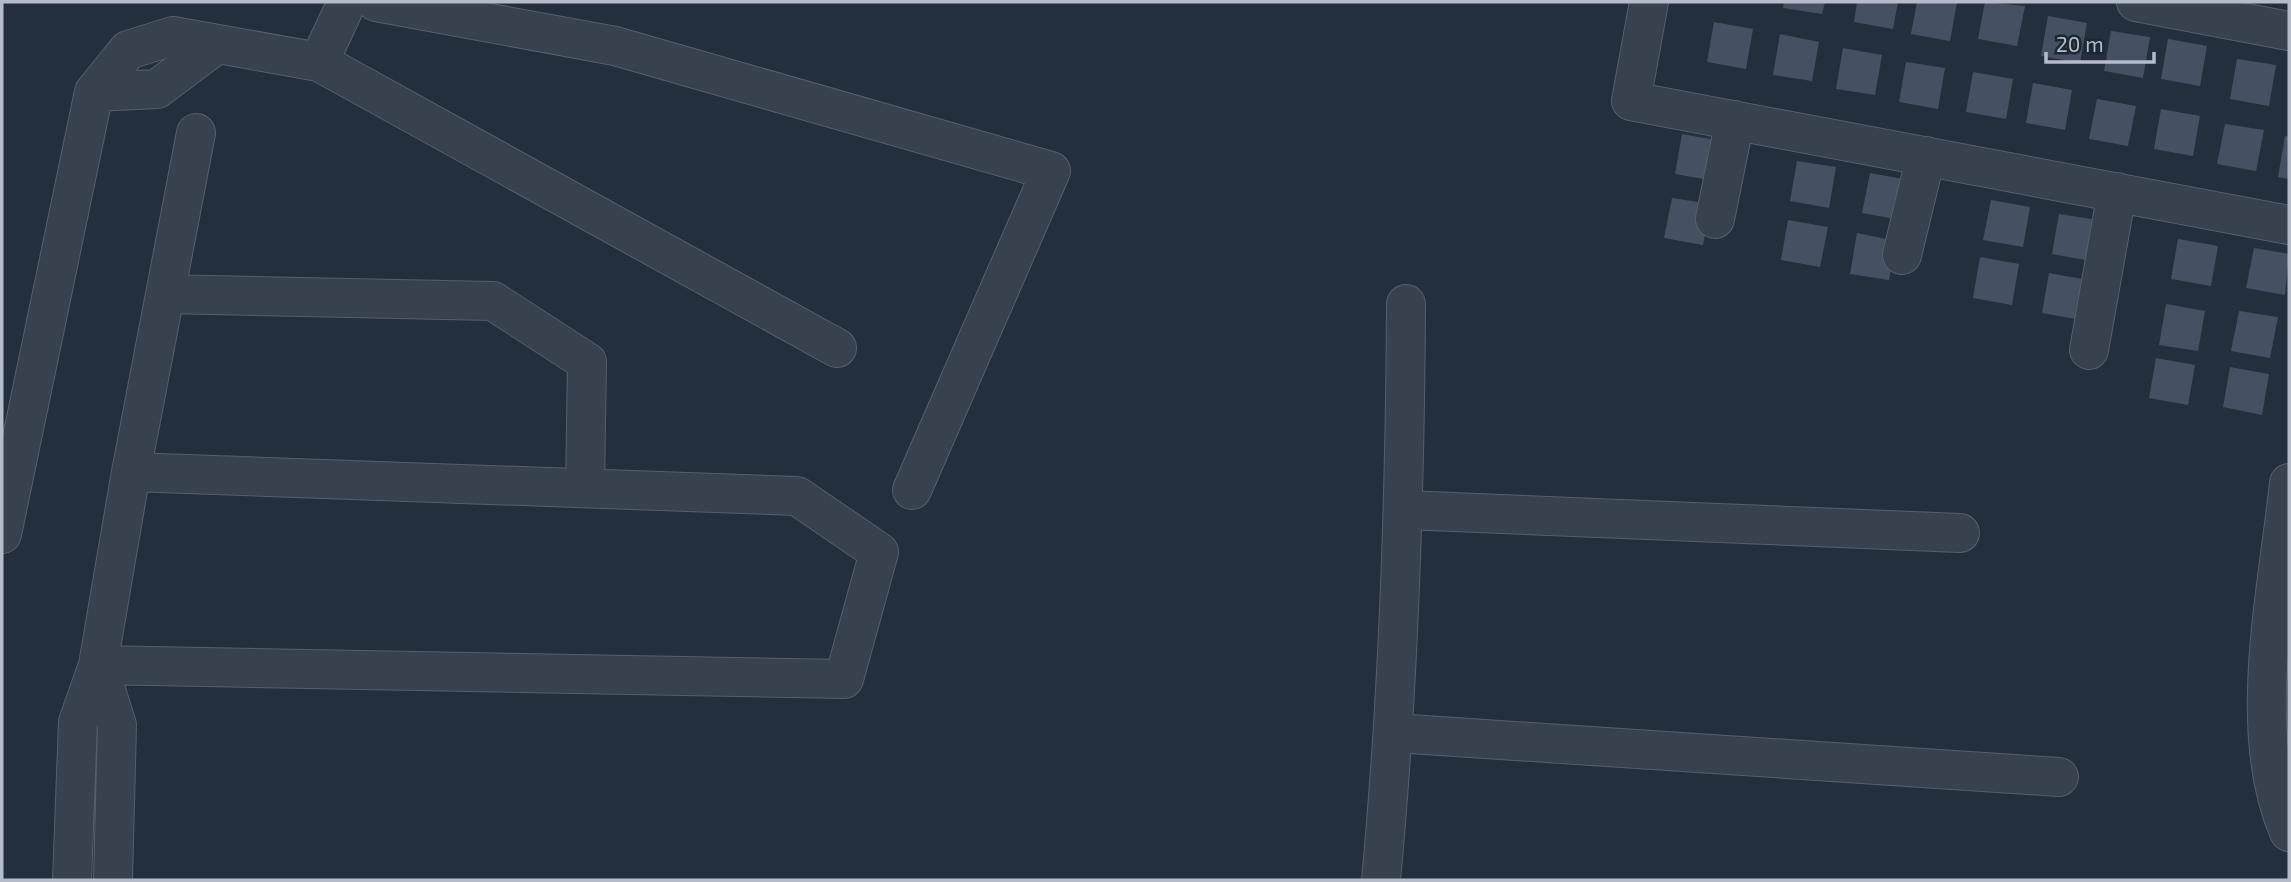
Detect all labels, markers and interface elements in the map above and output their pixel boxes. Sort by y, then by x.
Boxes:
scale bar [2046,21,2154,65]
text: 20 m [2056,31,2104,56]

